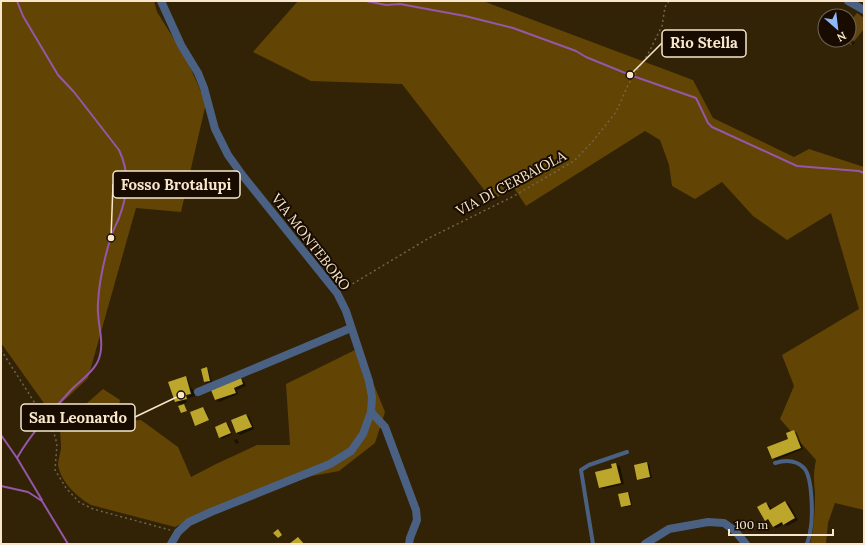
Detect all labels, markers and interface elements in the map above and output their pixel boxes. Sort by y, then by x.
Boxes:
north arrow [817,8,857,48]
text: N [834,29,849,45]
callout: Rio Stella [662,30,746,57]
text: Rio Stella [670,33,738,52]
street label: VIA DI CERBAIOLA [452,146,569,220]
callout: Fosso Brotalupi [113,171,240,198]
text: Fosso Brotalupi [121,175,231,194]
street label: VIA MONTEBORO [267,189,354,294]
callout: San Leonardo [21,404,135,431]
text: San Leonardo [29,408,127,427]
scale bar [729,511,833,537]
text: 100 m [735,517,768,532]

